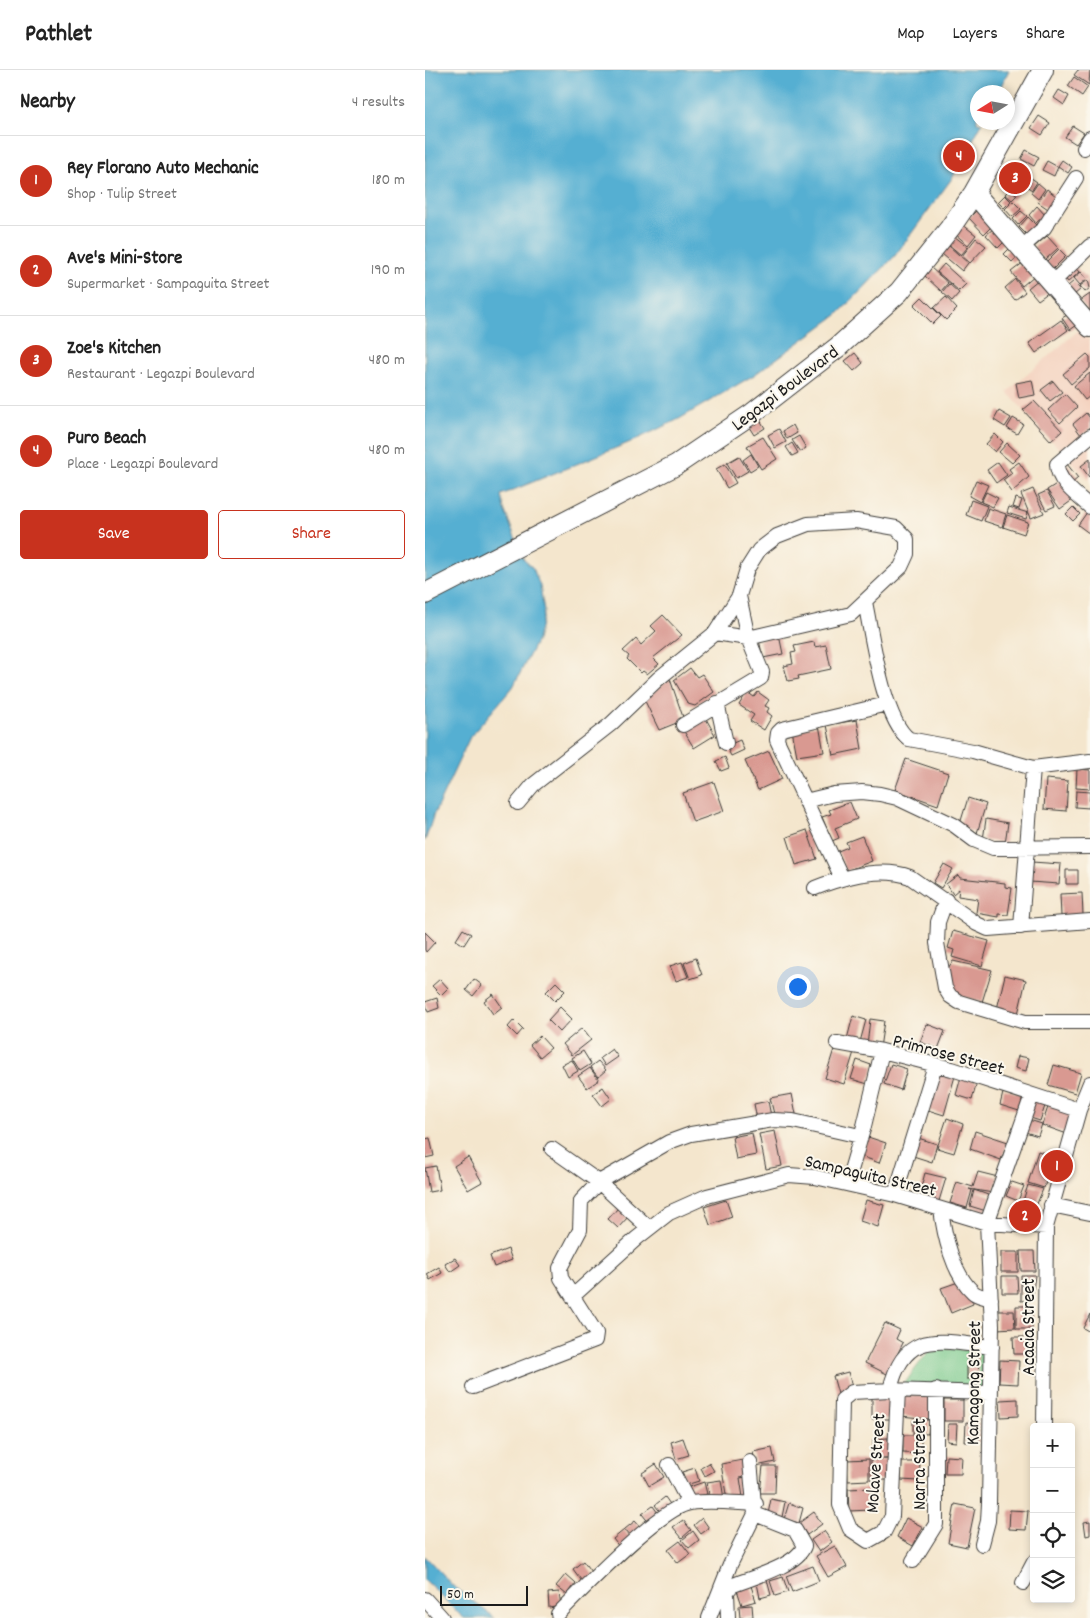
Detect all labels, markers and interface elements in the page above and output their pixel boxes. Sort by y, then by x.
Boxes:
text: Pathlet [25,18,92,52]
text: Map [897,22,924,47]
text: Layers [952,22,998,47]
text: Share [1026,22,1065,47]
north arrow [970,85,1015,130]
text: Nearby [20,88,75,118]
text: 4 results [352,91,405,114]
pin: 4 [943,137,975,175]
text: Rey Florano Auto Mechanic [67,156,259,183]
pin: 3 [999,159,1031,197]
text: 1 [34,169,38,192]
text: 180 m [372,169,405,192]
text: Shop · Tulip Street [67,183,177,206]
text: Ave's Mini-Store [67,246,182,273]
text: 2 [33,259,40,282]
text: 190 m [371,259,405,282]
text: Supermarket · Sampaguita Street [67,273,269,296]
text: Zoe's Kitchen [67,336,161,363]
street label: Legazpi Boulevard [727,340,846,439]
text: 3 [32,349,40,372]
text: 480 m [369,349,405,372]
text: Restaurant · Legazpi Boulevard [67,363,255,386]
text: Puro Beach [67,426,146,453]
text: 4 [33,439,39,462]
text: 480 m [369,439,405,462]
text: Place · Legazpi Boulevard [67,453,218,476]
button: Save [20,510,208,559]
button: Share [218,510,405,559]
your location [785,974,811,1000]
street label: Primrose Street [889,1029,1007,1084]
pin: 1 [1041,1147,1073,1185]
street label: Sampaguita Street [802,1149,939,1206]
pin: 2 [1009,1197,1041,1235]
street label: Acacia Street [1017,1278,1044,1376]
street label: Kamagong Street [961,1321,990,1445]
street label: Molave Street [861,1413,894,1514]
street label: Narra Street [908,1418,935,1510]
map controls [1030,1423,1075,1603]
button: + [1030,1423,1075,1468]
button: − [1030,1468,1075,1513]
button: locate [1030,1513,1075,1558]
button: layers [1030,1558,1075,1603]
scale bar [440,1583,527,1606]
text: 50 m [447,1585,474,1605]

